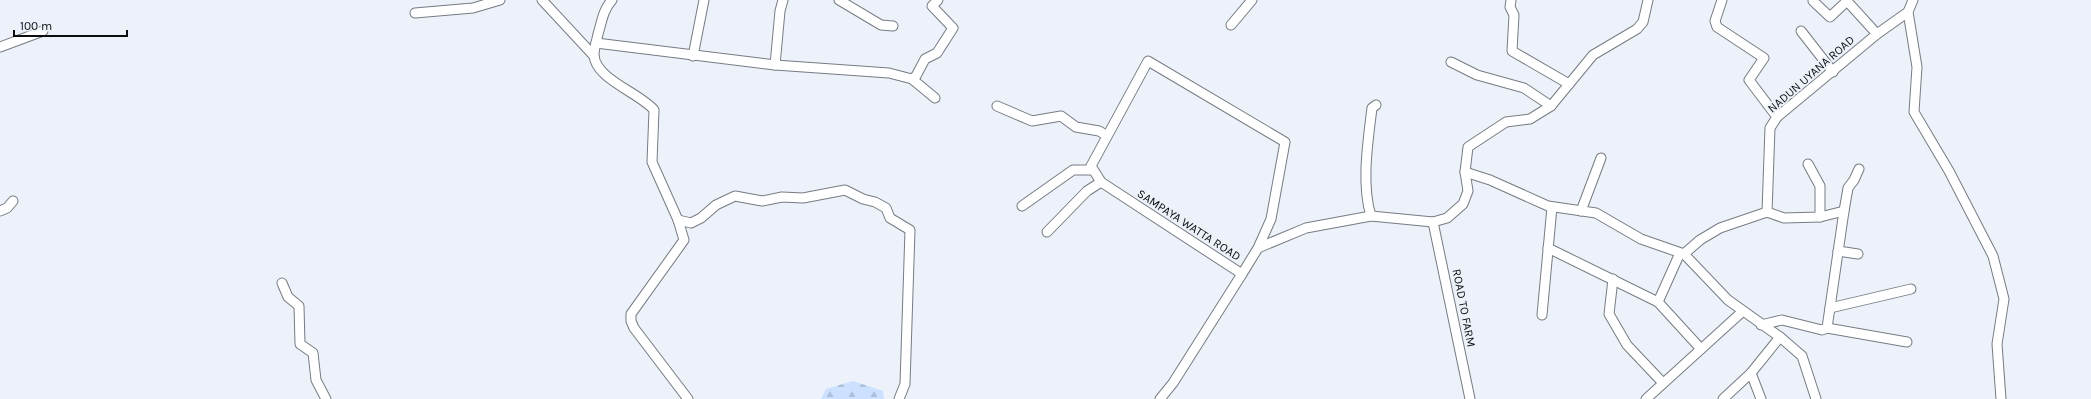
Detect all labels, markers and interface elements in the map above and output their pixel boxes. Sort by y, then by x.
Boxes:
scale bar [14,12,127,38]
text: 100 m [20,19,52,33]
street label: NADUN UYANA ROAD [1765,32,1857,115]
street label: SAMPAYA WATTA ROAD [1135,186,1243,264]
street label: ROAD TO FARM [1450,268,1478,348]

